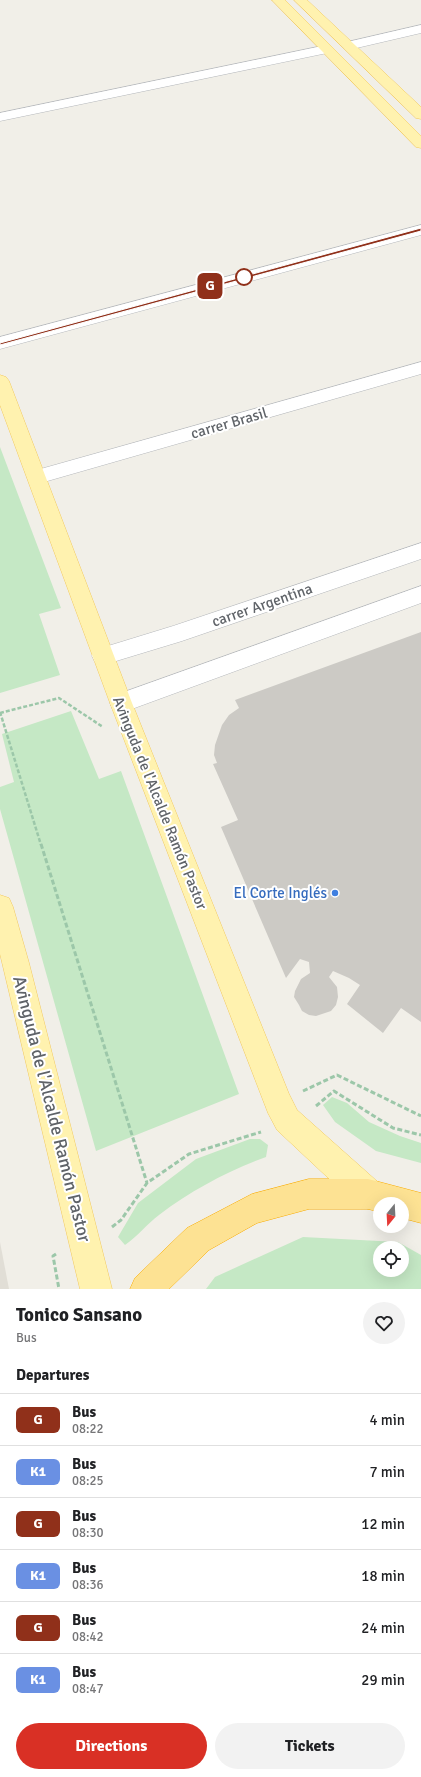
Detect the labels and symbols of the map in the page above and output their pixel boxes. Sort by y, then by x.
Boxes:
unlabelled marker [235,268,253,286]
line badge: G [197,273,223,299]
street label: carrer Brasil [189,404,269,442]
street label: carrer Argentina [209,579,315,631]
street label: Avinguda de l'Alcalde Ramón Pastor [109,694,211,913]
place label: El Corte Inglés [233,884,327,902]
marker: El Corte Inglés [330,888,340,898]
street label: Avinguda de l'Alcalde Ramón Pastor [8,974,96,1245]
north arrow [373,1197,409,1233]

